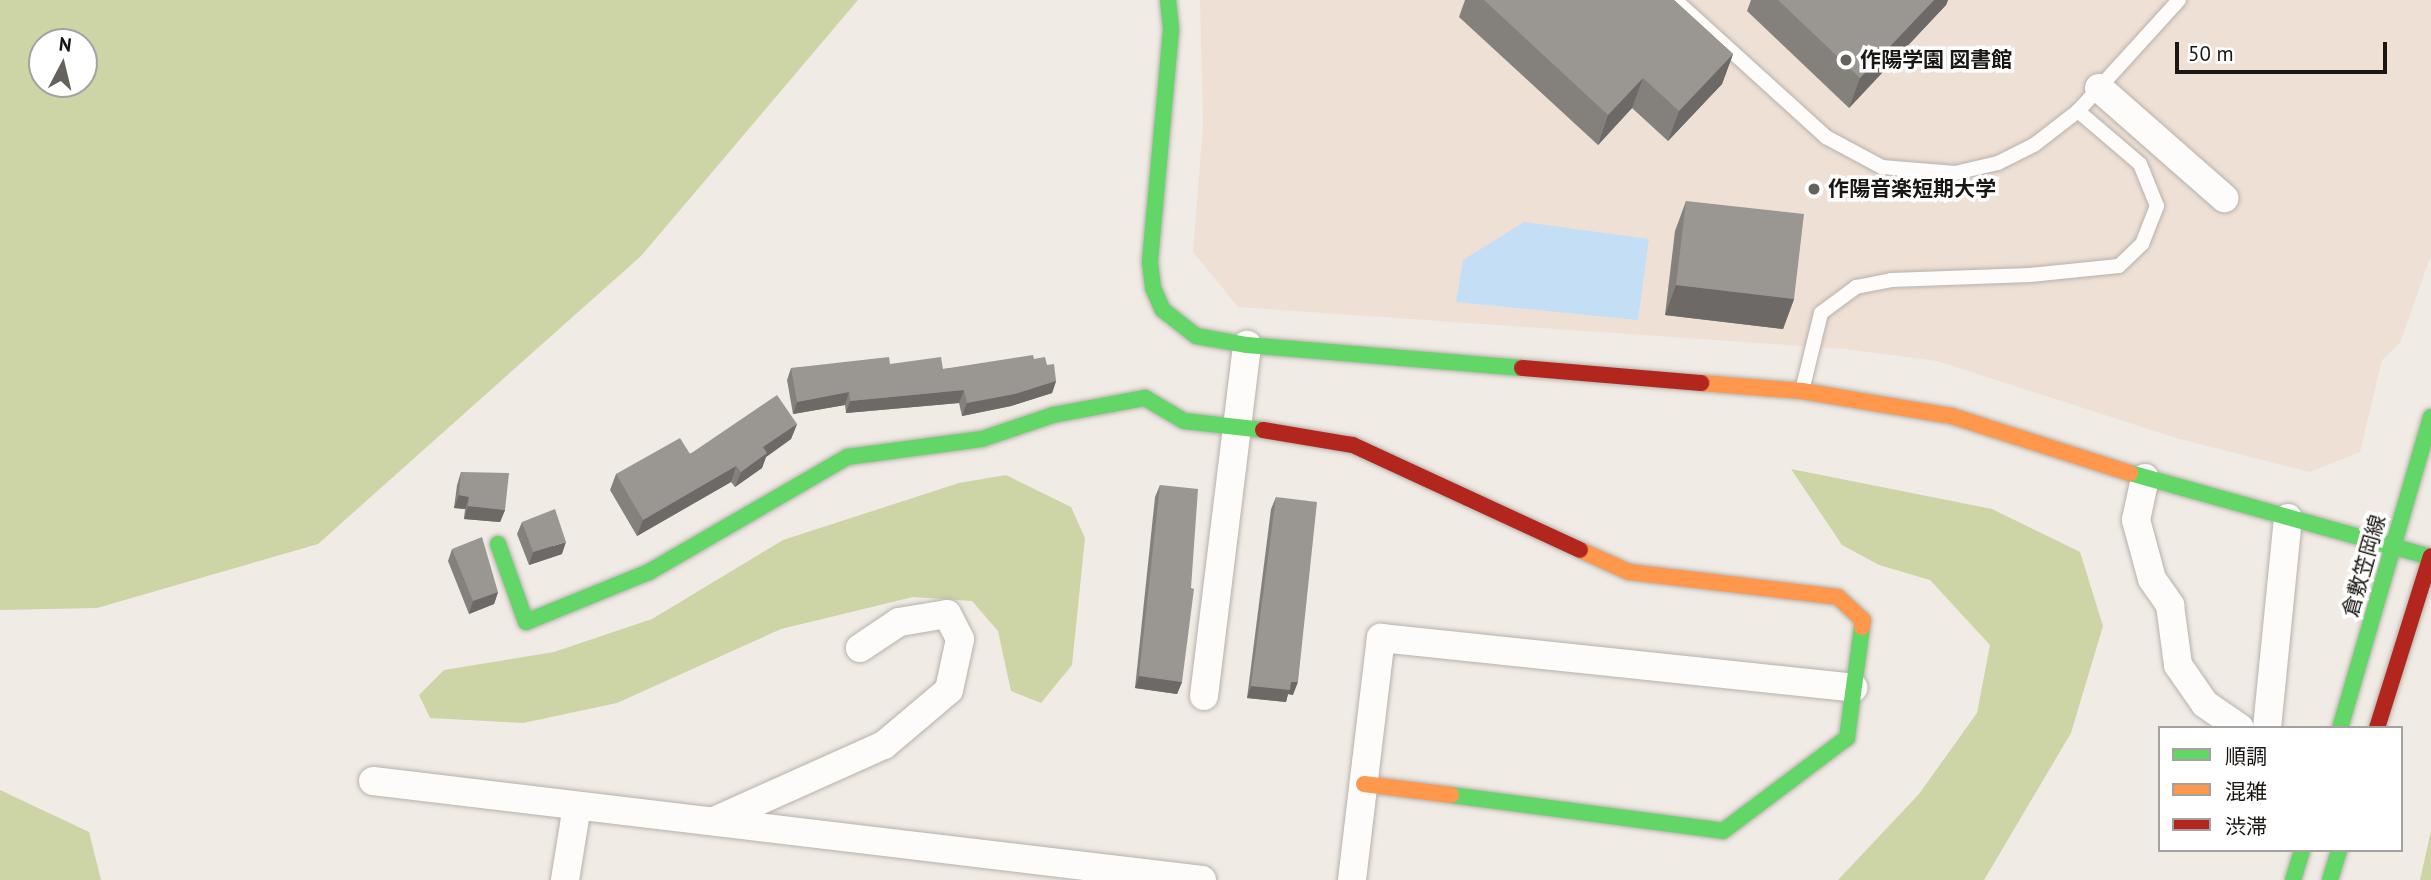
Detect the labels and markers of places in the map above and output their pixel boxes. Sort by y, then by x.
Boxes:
place label: 作陽学園 図書館 [1860,47,2012,73]
marker: 作陽学園 図書館 [1838,52,1854,68]
place label: 作陽音楽短期大学 [1828,176,1996,202]
marker: 作陽音楽短期大学 [1806,181,1822,197]

